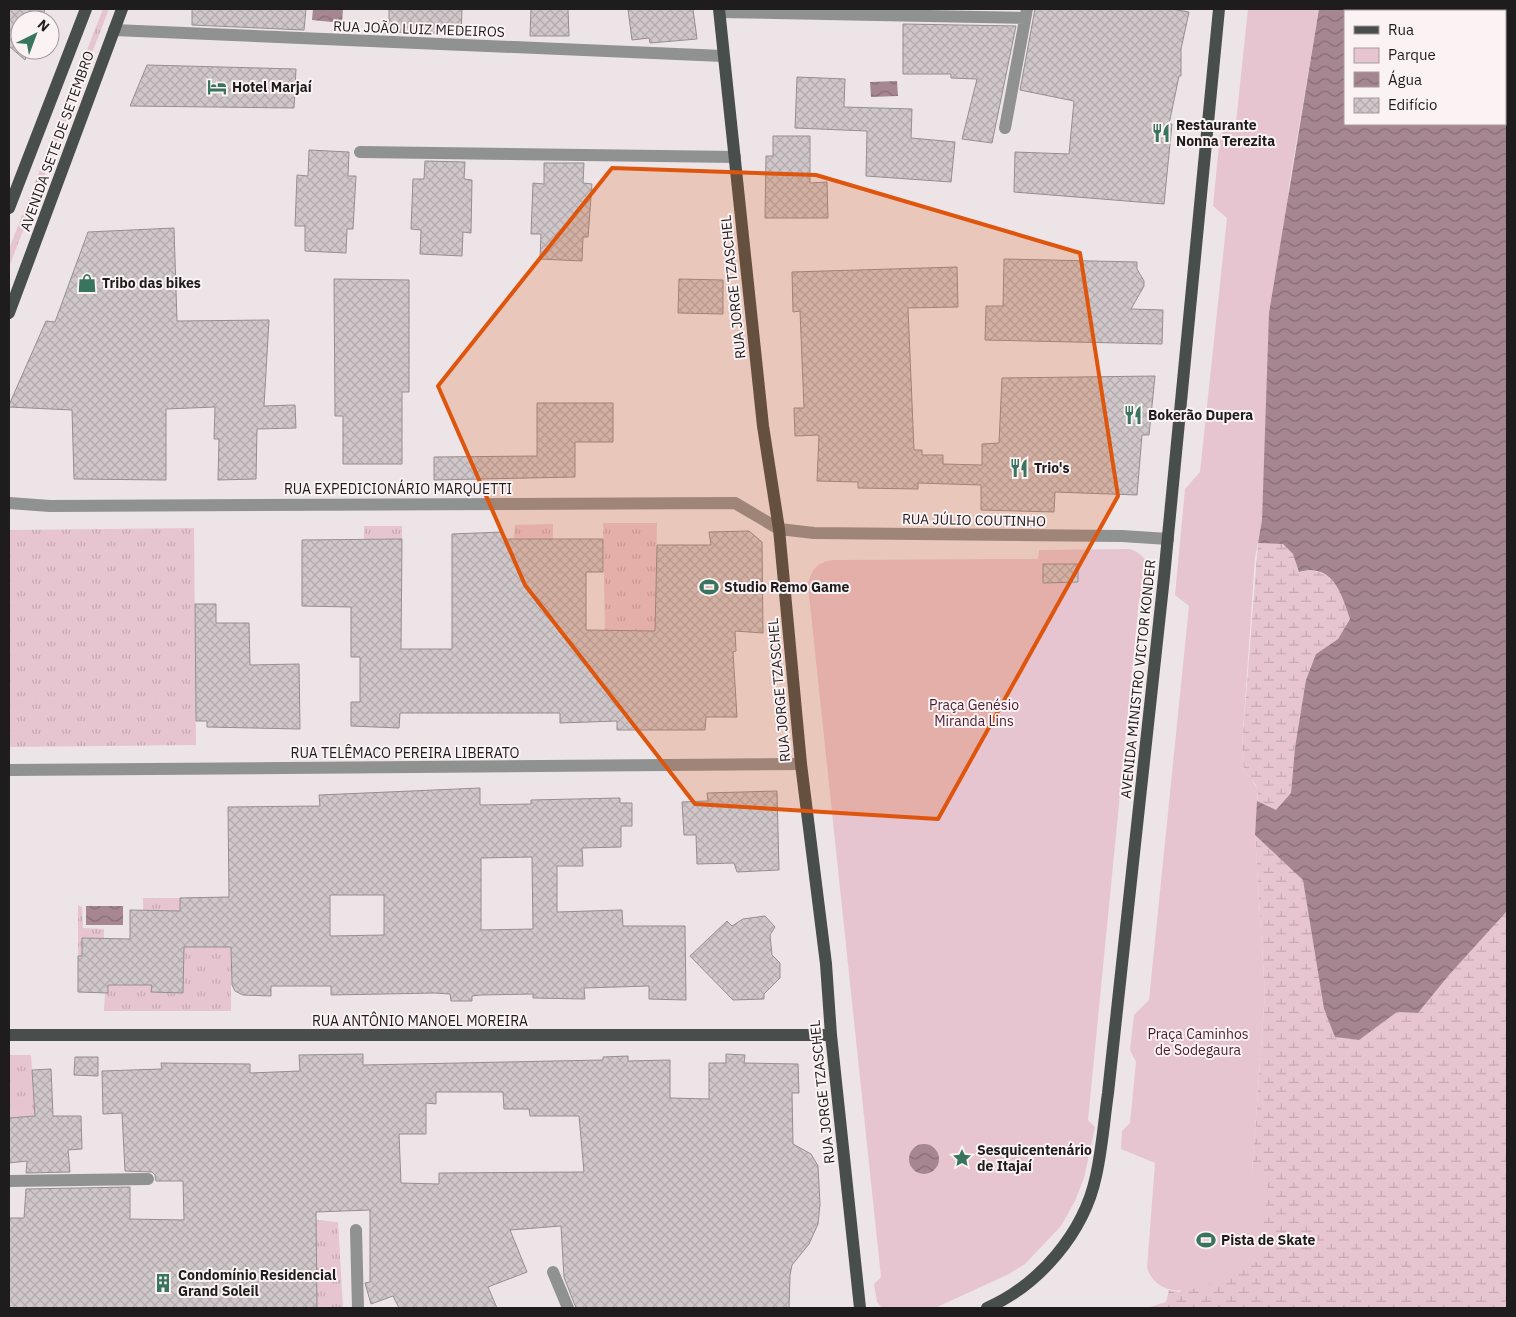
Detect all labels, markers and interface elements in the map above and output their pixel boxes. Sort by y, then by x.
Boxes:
north arrow [10,10,60,60]
legend [1344,10,1506,125]
text: N [34,15,53,35]
street label: RUA JOÃO LUIZ MEDEIROS [333,17,505,41]
text: Rua [1388,20,1414,39]
text: Parque [1388,45,1436,64]
street label: AVENIDA SETE DE SETEMBRO [16,48,98,234]
text: Água [1388,70,1422,89]
hotel icon: Hotel Marjaí [206,76,228,98]
place label: Hotel Marjaí [232,78,313,96]
text: Edifício [1388,95,1437,114]
place label: Restaurante Nonna Terezita [1176,116,1275,150]
restaurant icon: Restaurante Nonna Terezita [1150,122,1172,144]
street label: RUA JORGE TZASCHEL [716,214,750,360]
shop icon: Tribo das bikes [76,272,98,294]
place label: Tribo das bikes [102,274,201,292]
restaurant icon: Bokerão Dupera [1122,404,1144,426]
place label: Bokerão Dupera [1148,406,1253,424]
restaurant icon: Trio's [1008,457,1030,479]
place label: Trio's [1034,459,1070,477]
street label: RUA EXPEDICIONÁRIO MARQUETTI [284,479,512,498]
street label: RUA JÚLIO COUTINHO [902,509,1046,530]
street label: AVENIDA MINISTRO VICTOR KONDER [1116,559,1160,799]
sports icon: Studio Remo Game [698,576,720,598]
place label: Studio Remo Game [724,578,849,596]
street label: RUA JORGE TZASCHEL [764,617,794,763]
park label: Praça Genésio Miranda Lins [929,696,1019,730]
street label: RUA TELÊMACO PEREIRA LIBERATO [291,744,519,762]
street label: RUA ANTÔNIO MANOEL MOREIRA [312,1011,528,1030]
street label: RUA JORGE TZASCHEL [805,1019,839,1165]
park label: Praça Caminhos de Sodegaura [1147,1025,1249,1059]
place label: Sesquicentenário de Itajaí [977,1141,1092,1175]
place icon: Sesquicentenário de Itajaí [951,1147,973,1169]
sports icon: Pista de Skate [1195,1229,1217,1251]
place label: Pista de Skate [1221,1231,1315,1249]
place label: Condomínio Residencial Grand Soleil [178,1266,336,1300]
building icon: Condomínio Residencial Grand Soleil [152,1272,174,1294]

